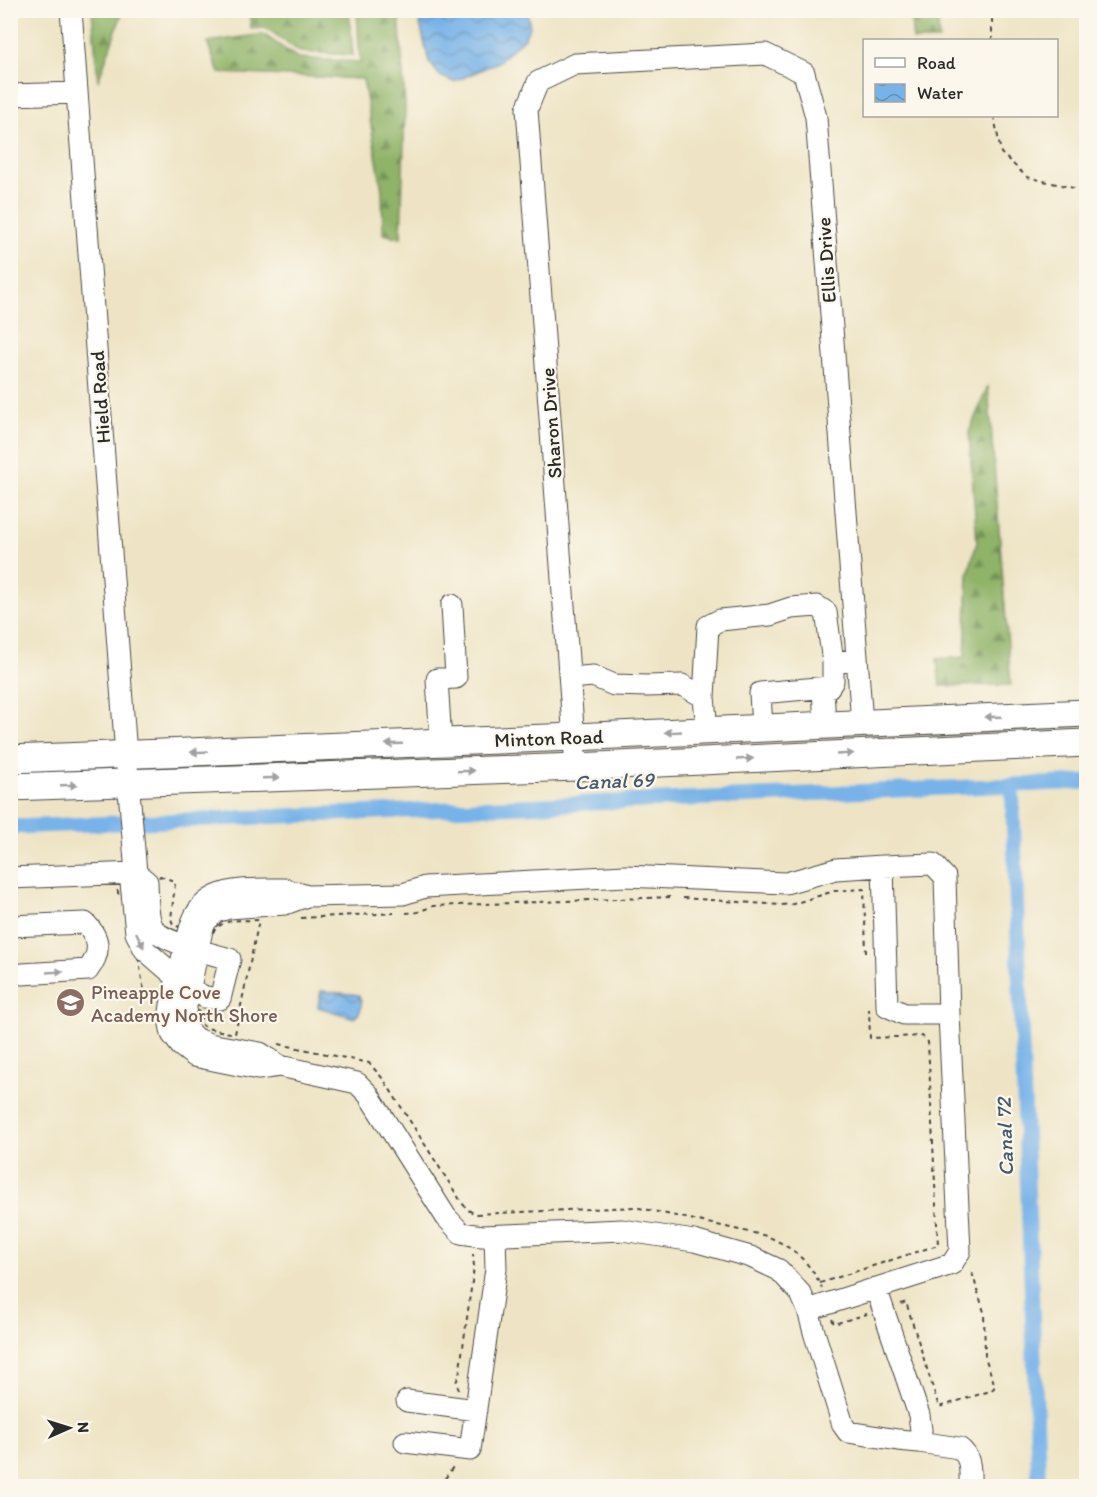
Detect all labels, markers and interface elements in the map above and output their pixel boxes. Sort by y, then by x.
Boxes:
legend [863,39,1058,117]
text: Road [917,52,956,74]
text: Water [917,82,963,104]
street label: Ellis Drive [811,216,841,304]
street label: Hield Road [85,350,115,444]
street label: Sharon Drive [535,367,567,479]
one-way arrow [984,713,1003,722]
street label: Minton Road [494,724,604,752]
one-way arrow [663,728,682,737]
one-way arrow [384,739,403,748]
one-way arrow [189,747,208,756]
one-way arrow [836,750,855,759]
one-way arrow [735,754,754,763]
one-way arrow [456,766,475,775]
water label: Canal 69 [574,767,656,794]
one-way arrow [261,774,280,783]
one-way arrow [59,781,78,790]
one-way arrow [135,932,145,949]
one-way arrow [45,967,64,977]
place label: Pineapple Cove Academy North Shore [91,980,278,1027]
school or university icon: Pineapple Cove Academy North Shore [54,987,86,1019]
water label: Canal 72 [991,1095,1018,1177]
north arrow [39,1398,99,1458]
text: N [74,1421,93,1433]

